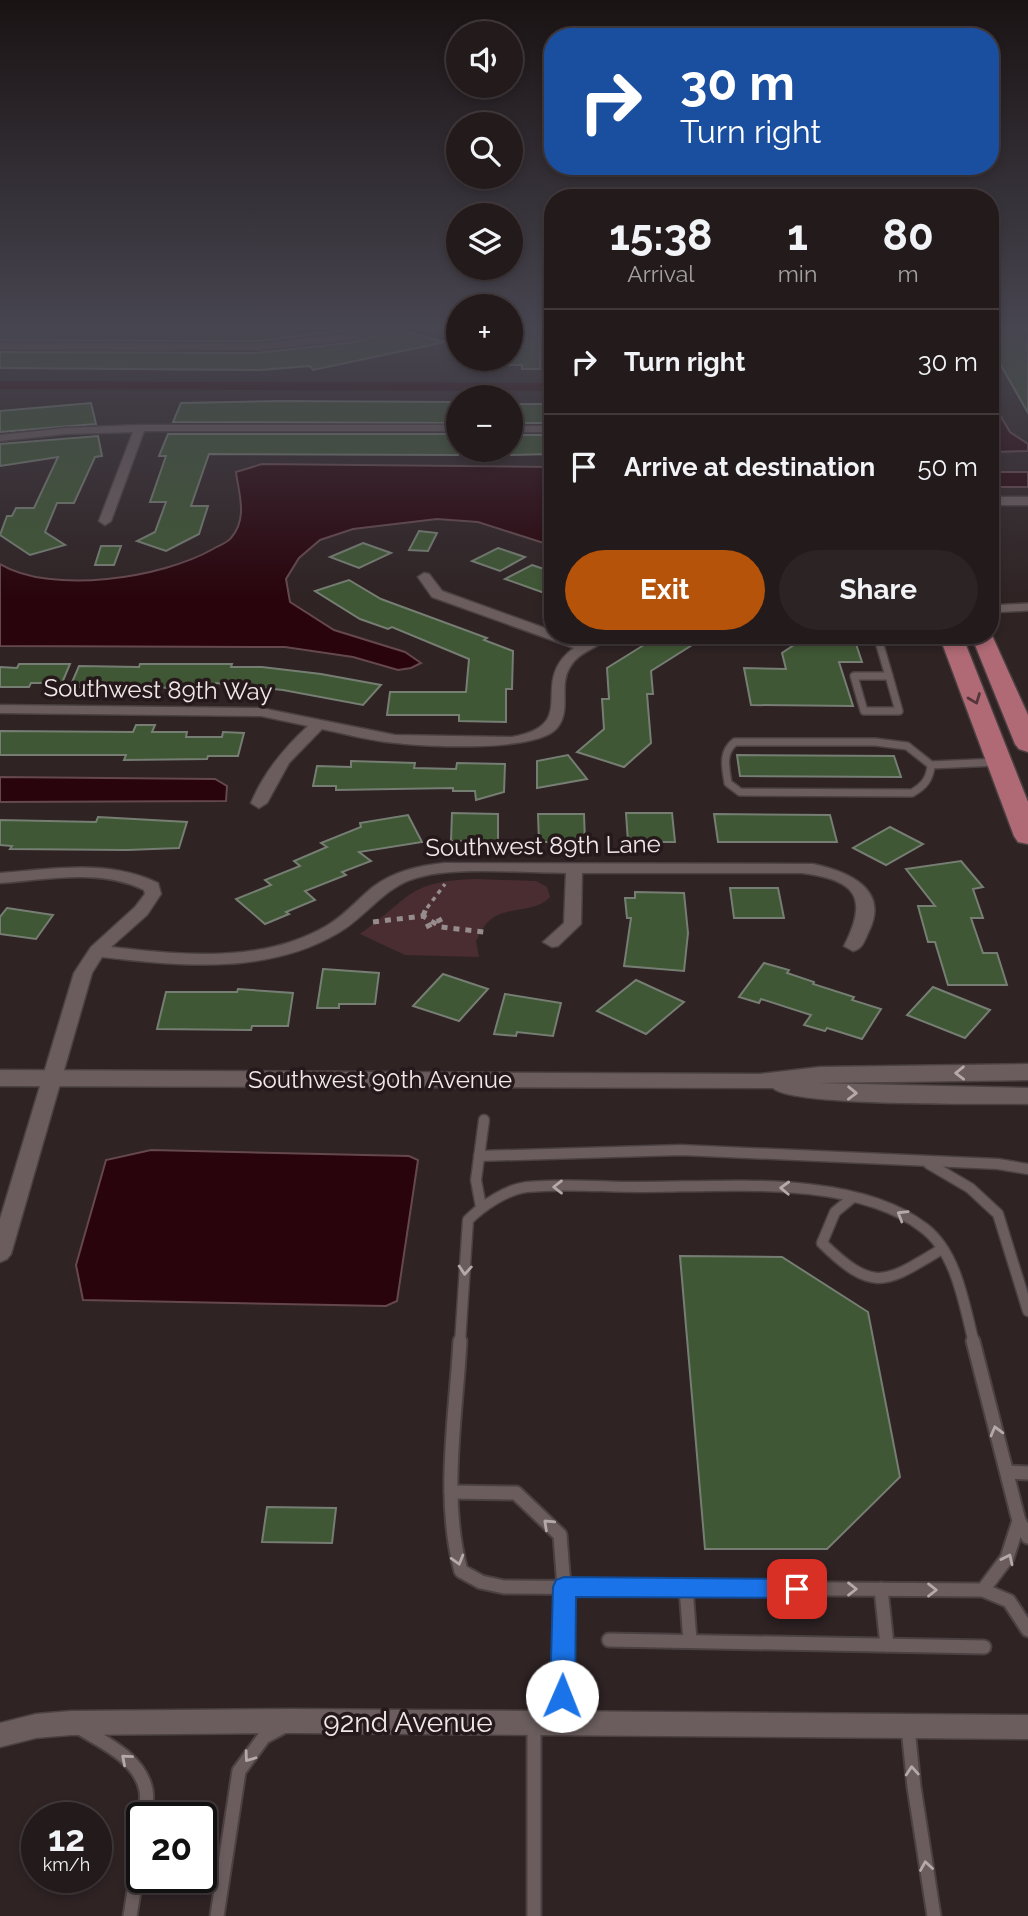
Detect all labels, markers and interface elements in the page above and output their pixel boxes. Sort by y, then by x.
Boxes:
map controls [446,21,523,462]
button: sound [446,21,523,98]
text: 30 m [680,54,795,111]
icon: right [565,56,656,147]
button: search [446,112,523,189]
text: Turn right [680,113,821,150]
button: layers [446,203,523,280]
text: 15:38 [609,211,712,260]
text: 1 [787,211,808,260]
text: 80 [883,211,934,260]
text: Arrival [627,260,695,287]
text: min [778,260,817,287]
text: m [898,260,919,287]
button: + [446,294,523,371]
icon: right [565,343,603,381]
text: Turn right [624,347,745,377]
text: 30 m [918,347,978,377]
button: − [446,385,523,462]
icon: arrive [565,448,603,486]
text: Arrive at destination [624,452,875,482]
text: 50 m [917,452,978,482]
button: Exit [565,550,765,630]
button: Share [779,550,978,630]
street label: Southwest 89th Way [43,673,273,706]
one-way arrow [966,692,980,704]
street label: Southwest 89th Lane [425,829,661,862]
street label: Southwest 90th Avenue [248,1065,512,1094]
one-way arrow [954,1065,965,1081]
one-way arrow [848,1085,858,1101]
one-way arrow [552,1179,562,1195]
one-way arrow [779,1180,790,1195]
one-way arrow [897,1210,910,1223]
one-way arrow [458,1264,473,1275]
one-way arrow [990,1425,1004,1437]
one-way arrow [544,1519,557,1532]
one-way arrow [450,1553,465,1565]
one-way arrow [999,1554,1013,1566]
pin [767,1559,827,1619]
icon: arrive [778,1570,816,1608]
one-way arrow [847,1581,858,1597]
one-way arrow [927,1582,938,1598]
position arrow [525,1659,599,1733]
street label: 92nd Avenue [323,1706,493,1739]
one-way arrow [244,1749,257,1762]
one-way arrow [121,1755,134,1767]
one-way arrow [905,1765,920,1776]
speed limit sign: 20 [126,1802,217,1893]
text: 12 [48,1818,85,1859]
text: km/h [43,1854,90,1875]
one-way arrow [919,1860,934,1872]

